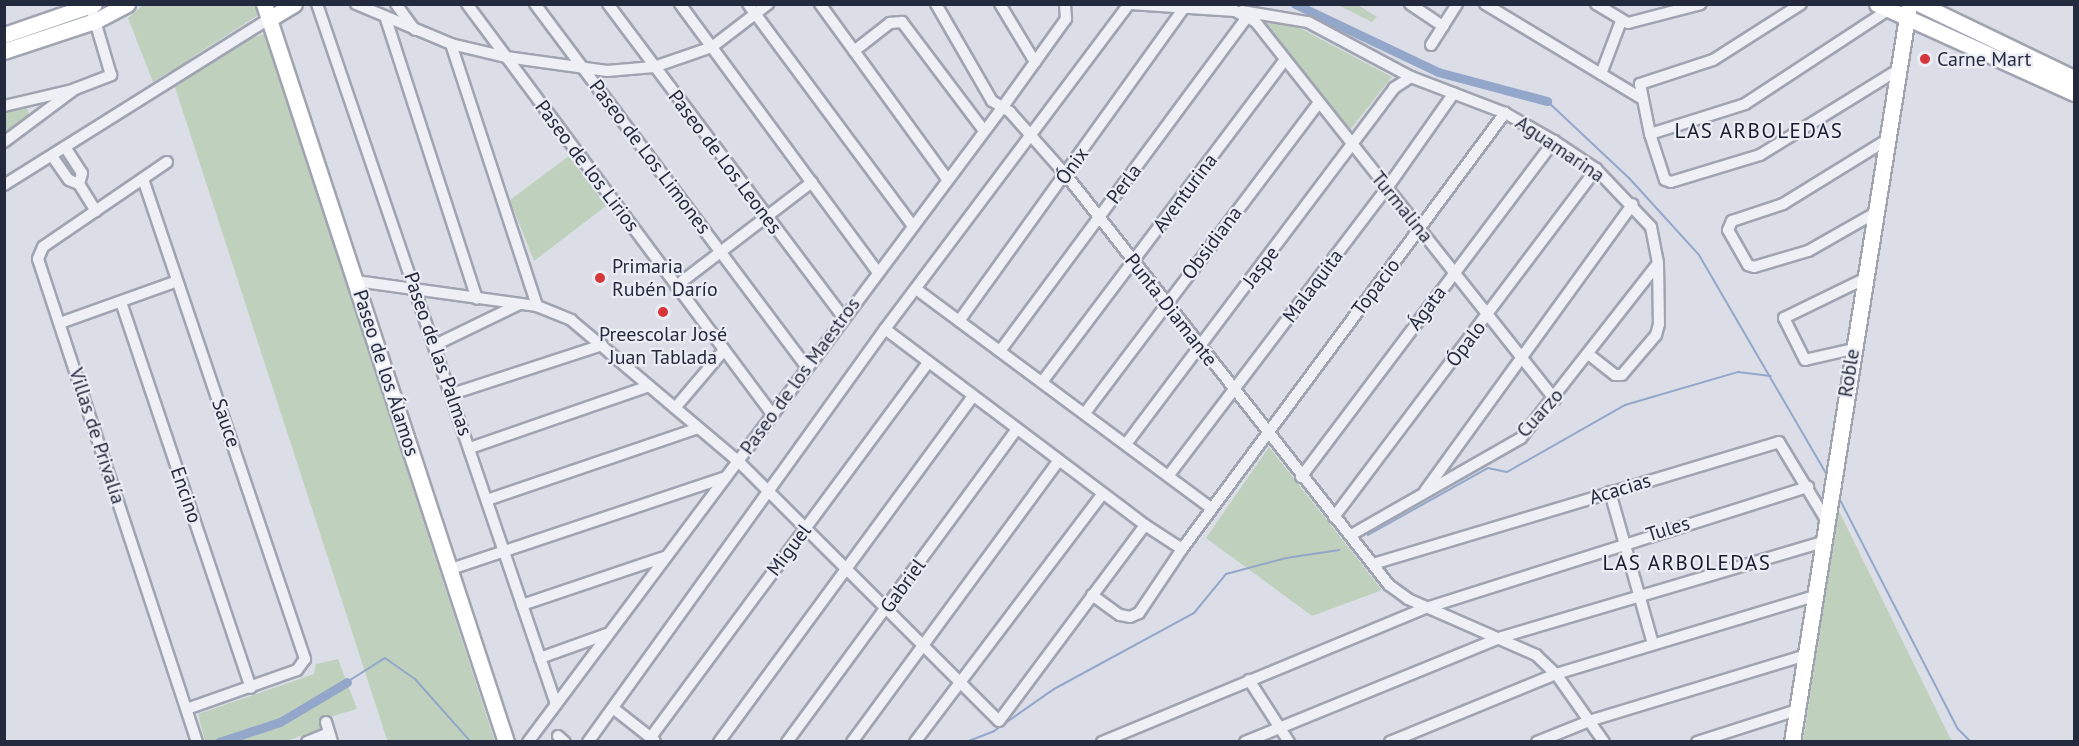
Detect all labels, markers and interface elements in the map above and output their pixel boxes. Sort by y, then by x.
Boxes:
place label: Carne Mart [1937,47,2031,71]
marker: Carne Mart [1918,52,1932,66]
street label: Paseo de Los Limones [584,75,716,239]
street label: Paseo de Los Leones [663,85,787,239]
street label: Paseo de los Lirios [530,96,644,236]
street label: Aguamarina [1511,111,1609,187]
district label: LAS ARBOLEDAS [1674,118,1844,144]
street label: Ónix [1050,143,1094,189]
street label: Aventurina [1148,149,1222,237]
street label: Perla [1101,160,1147,208]
street label: Turmalina [1366,166,1438,248]
street label: Obsidiana [1177,202,1247,284]
street label: Jaspe [1238,242,1284,292]
street label: Malaquita [1278,245,1348,327]
street label: Punta Diamante [1120,249,1222,371]
place label: Primaria Rubén Darío [612,254,718,301]
street label: Topacio [1347,254,1405,320]
street label: Paseo de las Palmas [399,269,477,439]
marker: Primaria Rubén Darío [593,271,607,285]
street label: Ágata [1403,281,1451,335]
street label: Paseo de los Álamos [348,286,424,460]
street label: Paseo de los Maestros [735,293,865,459]
marker: Preescolar José Juan Tablada [656,305,670,319]
street label: Ópalo [1441,316,1491,372]
place label: Preescolar José Juan Tablada [599,322,727,369]
street label: Roble [1833,347,1865,399]
street label: Villas de Privalía [64,365,130,507]
street label: Cuarzo [1512,383,1568,443]
street label: Sauce [207,395,245,451]
street label: Encino [165,464,207,526]
street label: Acacias [1586,468,1654,510]
street label: Tules [1643,511,1693,547]
street label: Miguel [762,519,816,581]
district label: LAS ARBOLEDAS [1602,550,1772,576]
street label: Gabriel [875,554,931,618]

